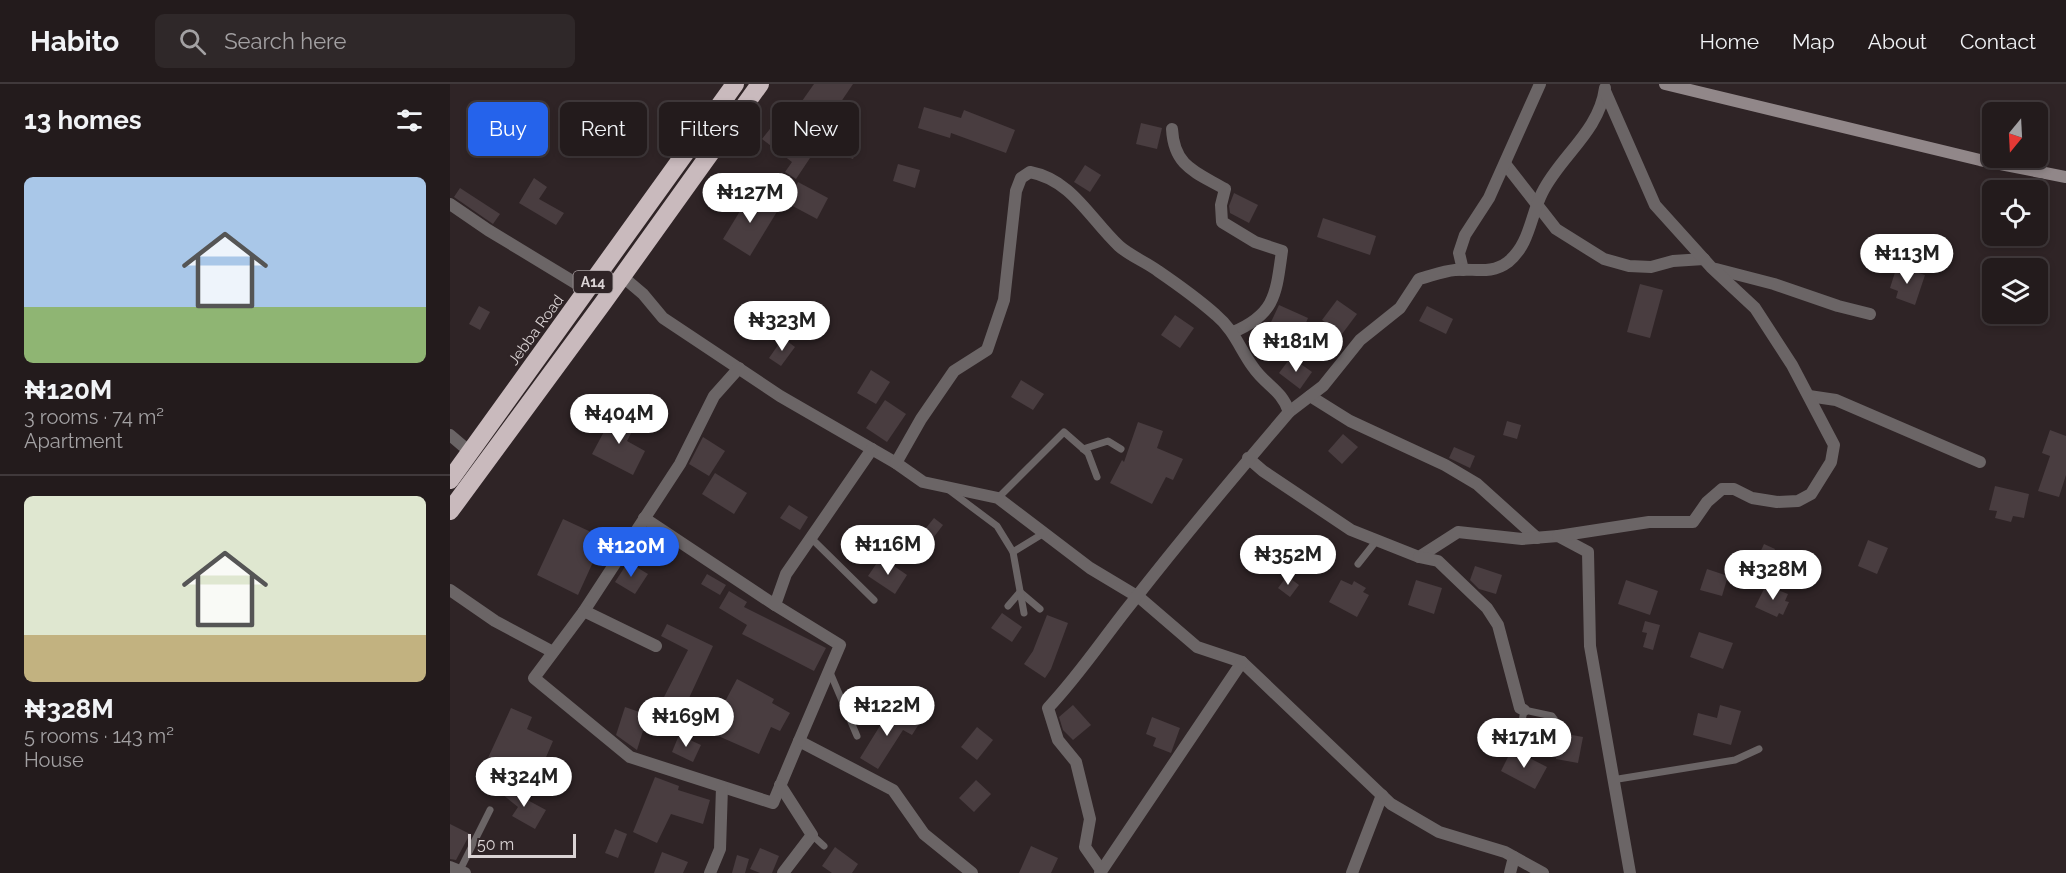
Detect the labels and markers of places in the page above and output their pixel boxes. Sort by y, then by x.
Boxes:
pin: ₦127M [708,173,792,224]
pin: ₦113M [1865,234,1949,285]
pin: ₦323M [740,301,824,352]
pin: ₦181M [1254,322,1338,373]
pin: ₦404M [577,394,661,445]
pin: ₦116M [846,525,930,576]
pin: ₦120M [589,527,673,578]
pin: ₦352M [1246,535,1330,586]
pin: ₦328M [1731,550,1815,601]
pin: ₦122M [845,686,929,737]
pin: ₦169M [644,697,728,748]
pin: ₦171M [1482,718,1566,769]
pin: ₦324M [482,757,566,808]

